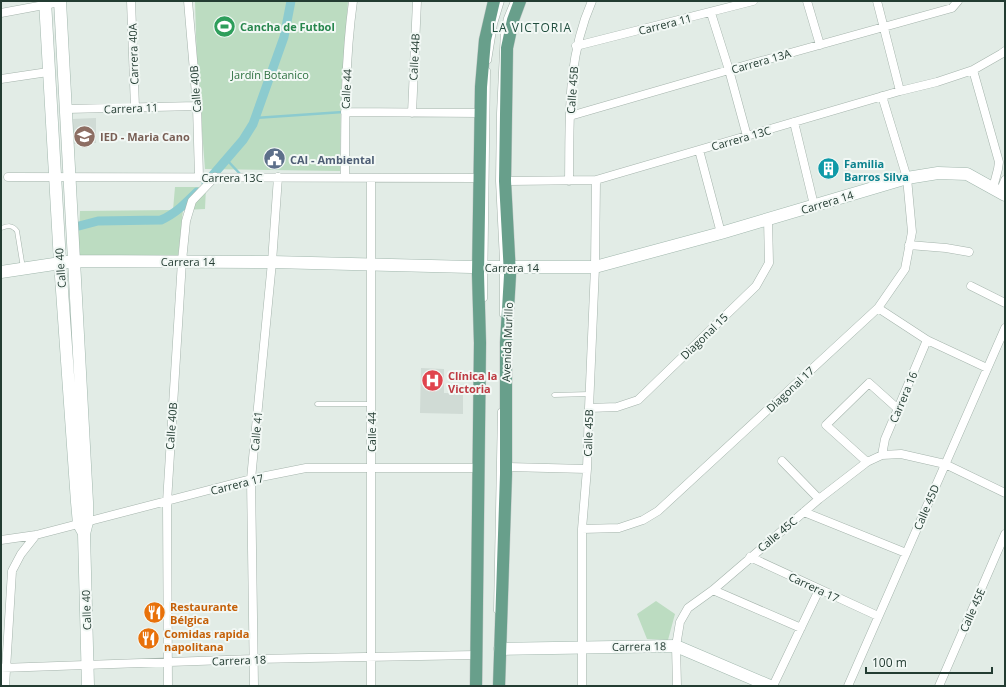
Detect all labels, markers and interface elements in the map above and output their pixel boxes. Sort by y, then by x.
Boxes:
street label: Carrera 11 [637,10,693,38]
sports icon: Cancha de Futbol [212,13,238,39]
place label: Cancha de Futbol [240,19,335,34]
district label: LA VICTORIA [492,19,572,36]
street label: Carrera 40A [124,23,142,85]
street label: Calle 44B [405,33,423,81]
street label: Carrera 13A [730,45,793,77]
street label: Calle 40B [186,65,204,113]
street label: Calle 45B [563,66,581,114]
park label: Jardín Botanico [230,67,309,82]
street label: Calle 44 [337,68,355,109]
street label: Carrera 11 [104,100,158,116]
street label: Carrera 13C [710,122,773,154]
school or university icon: IED - Maria Cano [71,123,97,149]
place label: IED - Maria Cano [100,129,190,144]
public building icon: CAI - Ambiental [262,146,288,172]
place label: CAI - Ambiental [290,152,375,167]
building icon: Familia Barros Silva [816,156,842,182]
place label: Familia Barros Silva [844,156,909,184]
street label: Carrera 13C [201,170,263,185]
street label: Carrera 14 [799,187,856,217]
street label: Calle 40 [51,247,69,289]
street label: Carrera 14 [161,254,216,269]
street label: Carrera 14 [485,260,540,275]
street label: Avenida Murillo [498,301,516,382]
street label: Diagonal 15 [677,310,731,362]
street label: Diagonal 17 [763,363,817,415]
hospital icon: Clínica la Victoria [419,368,445,394]
place label: Clínica la Victoria [448,368,497,396]
street label: Carrera 16 [885,369,921,425]
street label: Calle 40B [162,402,180,450]
street label: Calle 45B [580,409,596,457]
street label: Calle 41 [247,410,265,452]
street label: Calle 44 [364,411,379,452]
street label: Carrera 17 [209,470,265,498]
street label: Calle 45D [910,482,942,532]
street label: Calle 45C [754,513,800,555]
street label: Carrera 17 [786,569,842,605]
street label: Calle 45E [956,586,988,634]
street label: Calle 40 [78,590,94,630]
restaurant icon: Restaurante Bélgica [141,599,167,625]
place label: Restaurante Bélgica [170,599,239,627]
restaurant icon: Comidas rapida napolitana [135,626,161,652]
place label: Comidas rapida napolitana [164,626,249,654]
street label: Carrera 18 [612,638,666,654]
scale bar [866,649,992,675]
street label: Carrera 18 [212,652,266,668]
text: 100 m [872,654,907,671]

